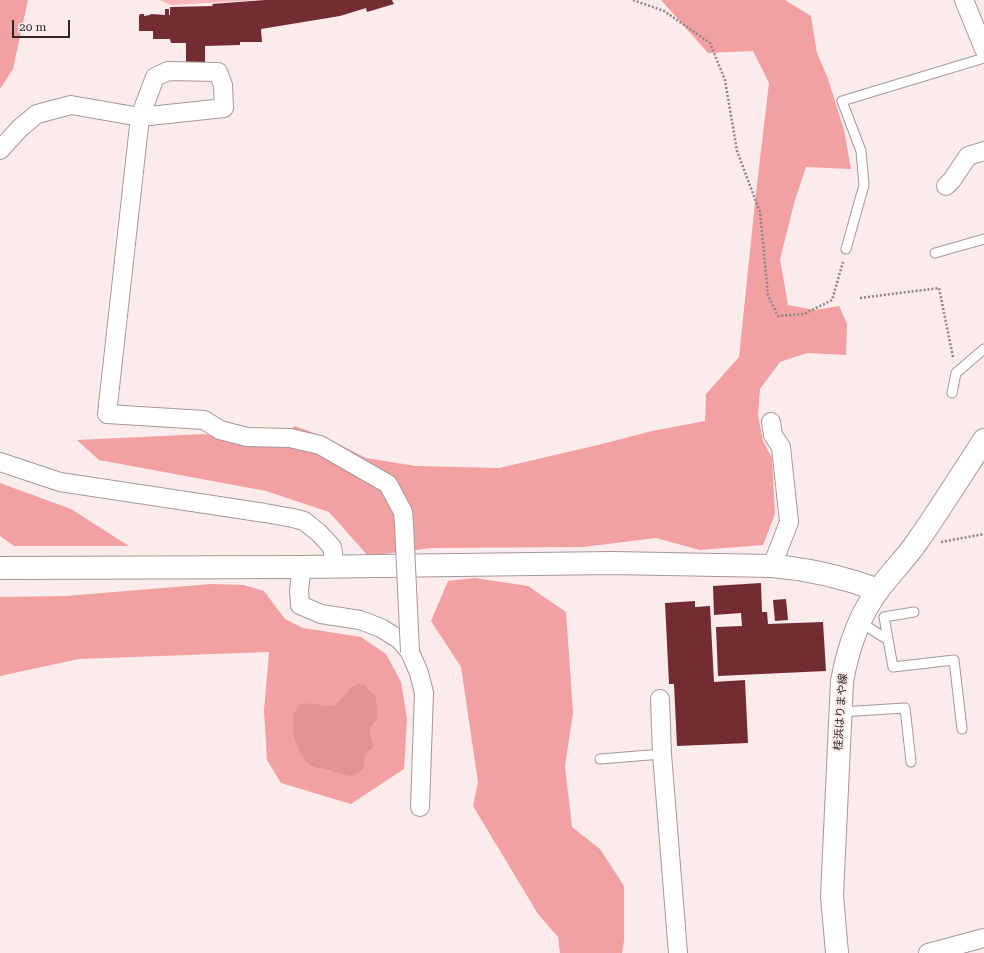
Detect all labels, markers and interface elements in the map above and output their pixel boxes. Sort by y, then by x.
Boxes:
scale bar [14,12,72,38]
text: 20 m [19,20,46,34]
street label: 桂浜はりまや線 [832,673,850,751]

